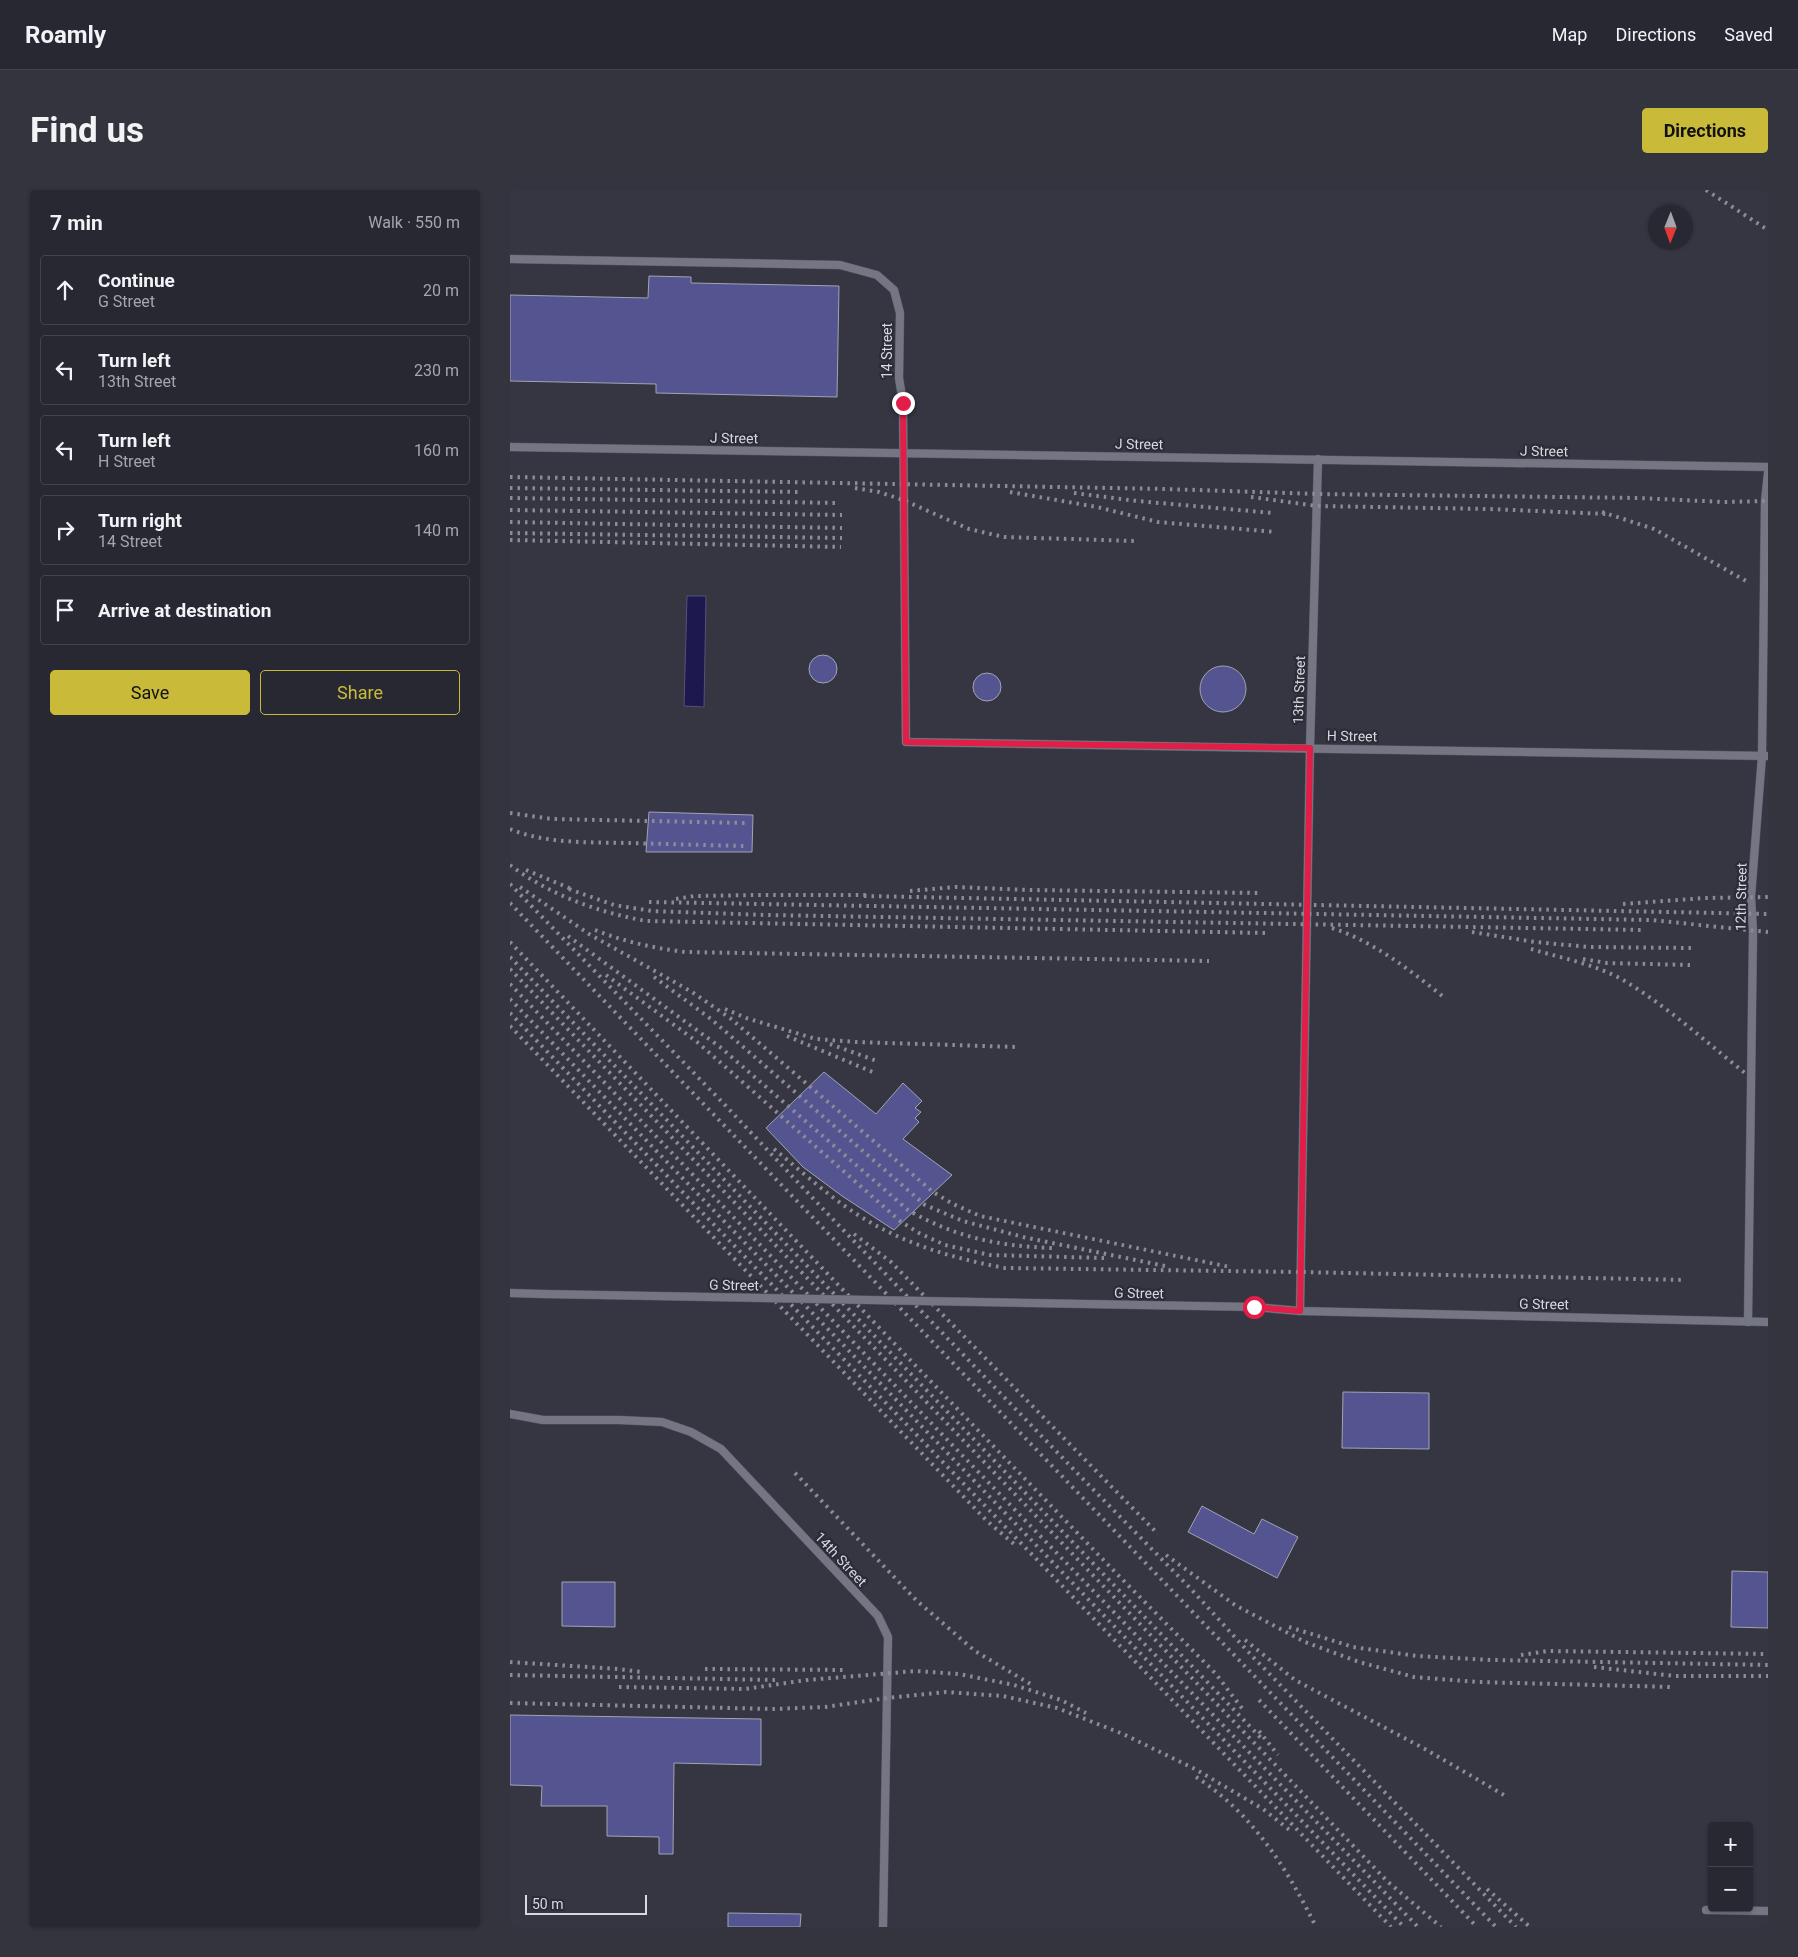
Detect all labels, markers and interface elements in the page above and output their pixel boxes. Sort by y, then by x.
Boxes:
text: Roamly [25,21,106,49]
text: Map [1552,24,1587,45]
text: Directions [1615,24,1696,45]
text: Saved [1724,24,1773,45]
button: Directions [1642,108,1768,153]
text: Find us [30,110,144,151]
north arrow [1648,205,1693,250]
text: 7 min [50,211,103,235]
text: Walk · 550 m [368,213,460,232]
text: Continue [98,269,175,292]
icon: ahead [51,276,79,304]
text: 20 m [423,281,459,300]
text: G Street [98,292,155,311]
street label: 14 Street [879,323,895,379]
text: Turn left [98,349,171,372]
icon: left [51,356,79,384]
text: 230 m [414,361,459,380]
text: 13th Street [98,372,176,391]
route end [892,392,915,415]
text: Turn left [98,429,171,452]
street label: J Street [710,430,759,446]
icon: left [51,436,79,464]
street label: J Street [1115,436,1164,452]
text: 160 m [414,441,459,460]
street label: J Street [1520,443,1569,459]
text: H Street [98,452,156,471]
text: Turn right [98,509,182,532]
icon: right [51,516,79,544]
text: 140 m [414,521,459,540]
text: 14 Street [98,532,162,551]
icon: arrive [51,596,79,624]
text: Arrive at destination [98,599,271,622]
street label: 13th Street [1290,655,1308,724]
button: Save [50,670,250,715]
button: Share [260,670,460,715]
street label: H Street [1327,728,1378,744]
street label: 12th Street [1732,862,1750,931]
street label: G Street [709,1277,760,1293]
street label: G Street [1114,1285,1165,1301]
route start [1243,1296,1266,1319]
street label: G Street [1519,1296,1570,1312]
street label: 14th Street [812,1529,870,1590]
map controls [1708,1822,1753,1912]
button: + [1708,1822,1753,1867]
button: − [1708,1867,1753,1912]
scale bar [525,1892,648,1915]
text: 50 m [532,1896,564,1912]

